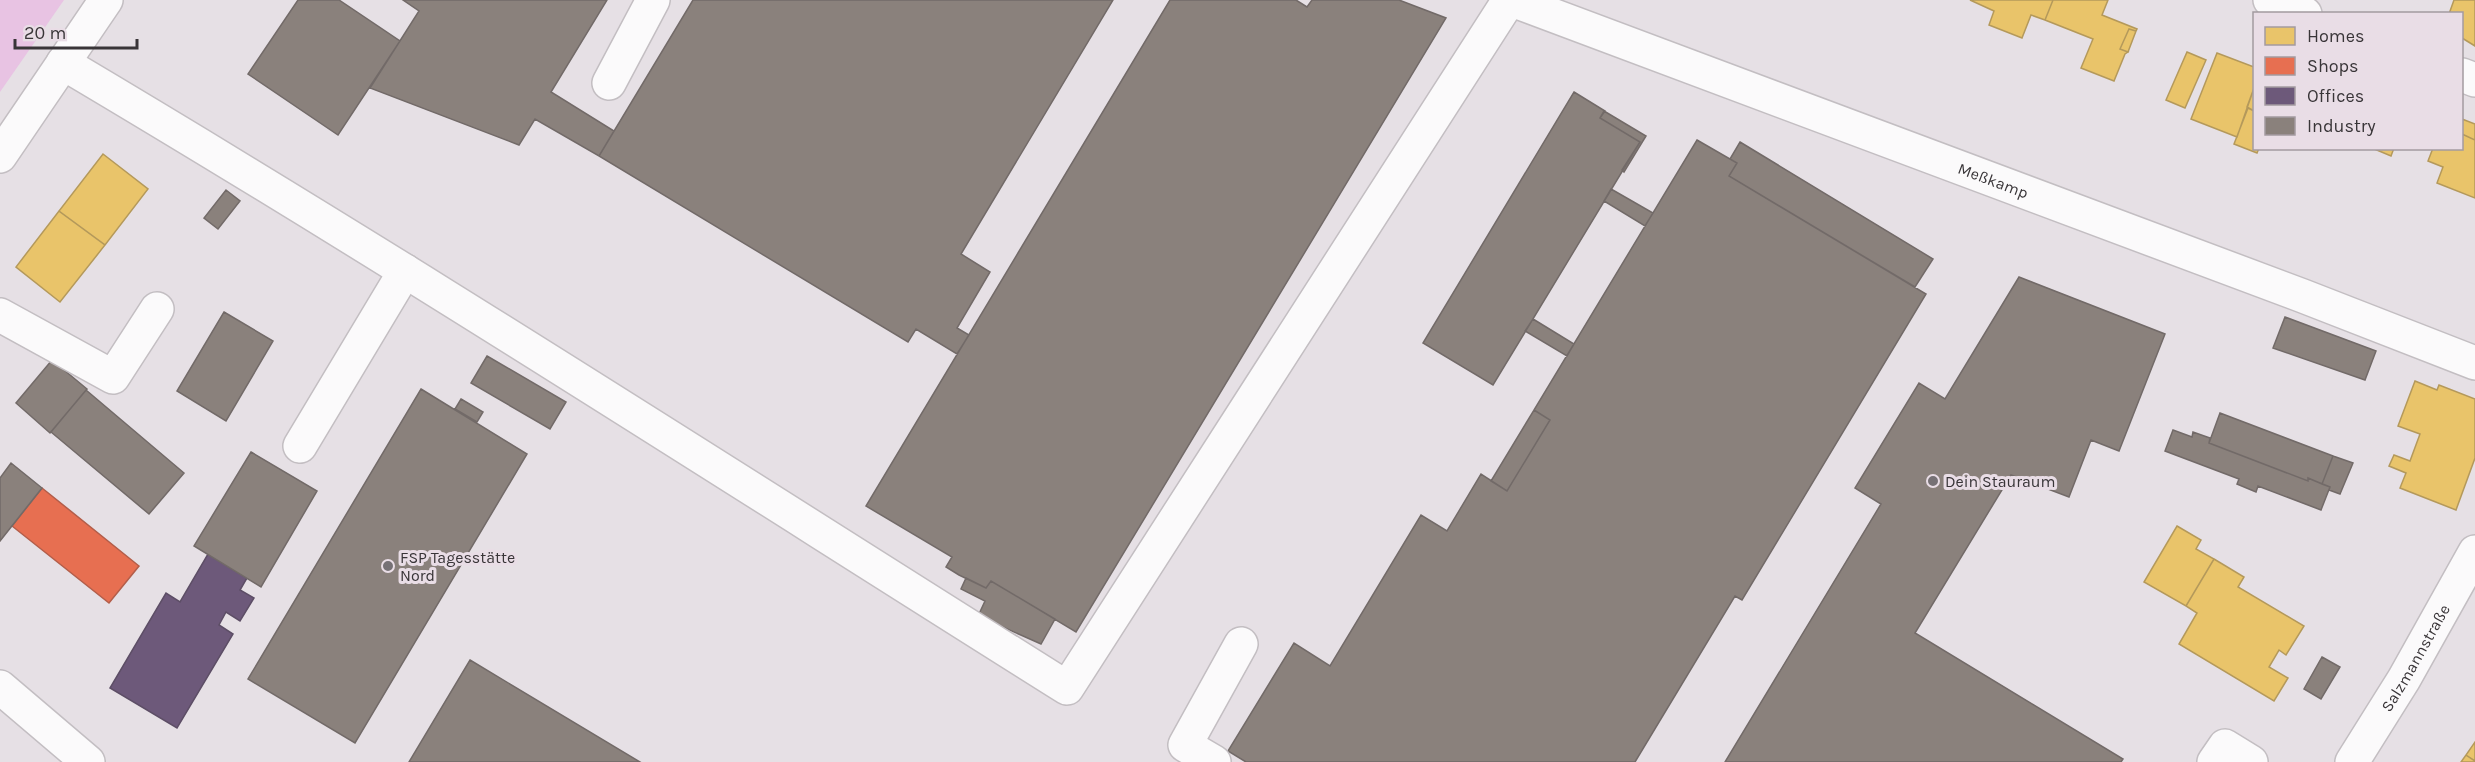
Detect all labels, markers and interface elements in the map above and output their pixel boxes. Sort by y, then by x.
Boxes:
scale bar [15,12,136,50]
legend [2253,12,2463,150]
text: 20 m [24,22,66,44]
text: Homes [2307,25,2364,47]
text: Shops [2307,55,2359,77]
text: Offices [2307,85,2364,107]
text: Industry [2307,115,2376,137]
street label: Meßkamp [1955,159,2031,202]
place label: Dein Stauraum [1945,472,2055,491]
marker: Dein Stauraum [1926,474,1940,488]
place label: FSP Tagesstätte Nord [400,548,515,585]
marker: FSP Tagesstätte Nord [381,559,395,573]
street label: Salzmannstraße [2377,601,2454,715]

